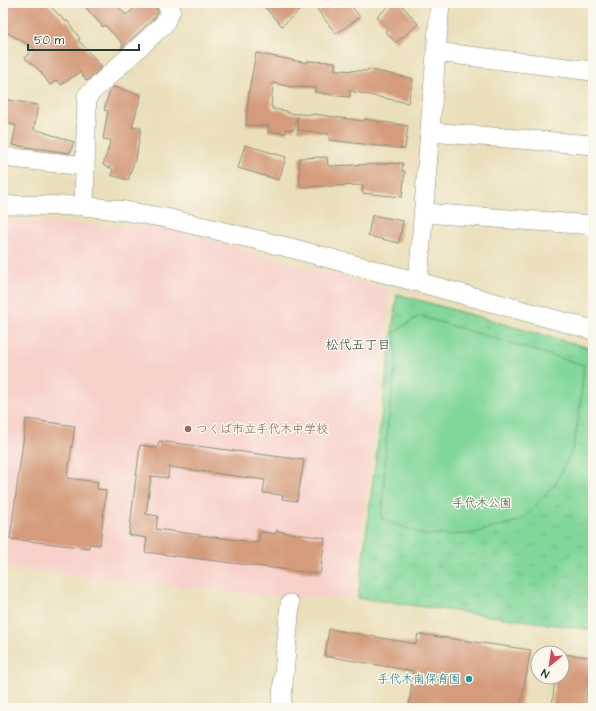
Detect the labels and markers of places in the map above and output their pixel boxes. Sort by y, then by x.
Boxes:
place label: つくば市立手代木中学校 [196,421,328,438]
marker: つくば市立手代木中学校 [183,424,193,434]
place label: 手代木南保育園 [377,671,461,688]
marker: 手代木南保育園 [464,674,474,684]

